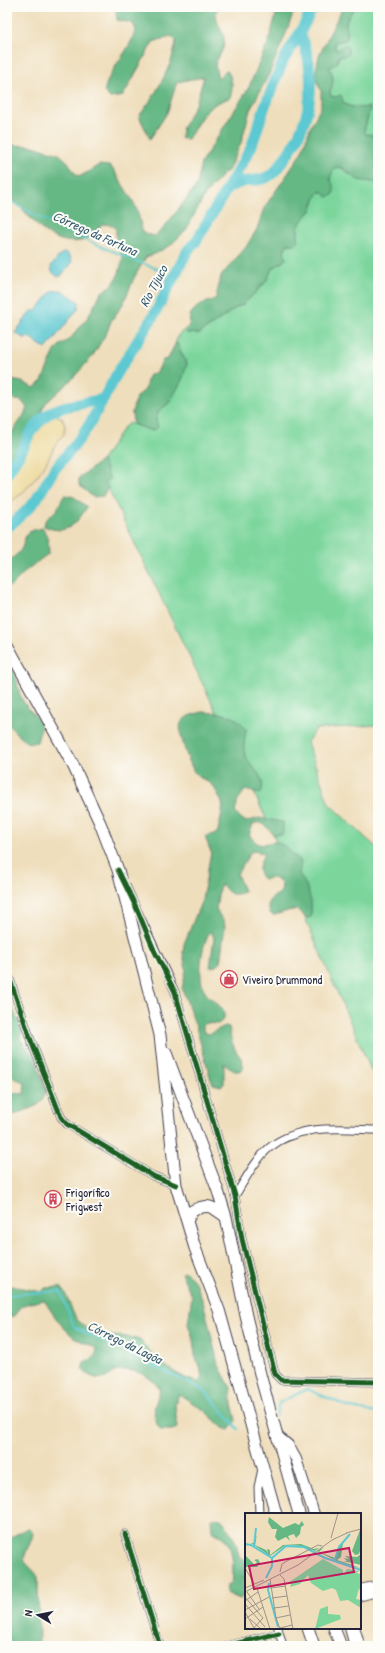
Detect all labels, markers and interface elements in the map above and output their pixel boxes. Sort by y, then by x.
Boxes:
water label: Córrego da Fortuna [50,206,142,261]
water label: Rio Tijuco [135,261,172,310]
shop icon: Viveiro Drummond [219,969,239,989]
place label: Viveiro Drummond [242,971,323,988]
place label: Frigorífico Frigwest [65,1184,110,1215]
building icon: Frigorífico Frigwest [43,1189,63,1209]
water label: Córrego da Lagôa [84,1316,167,1370]
inset map [245,1513,361,1629]
north arrow [18,1595,58,1635]
text: N [21,1609,36,1617]

